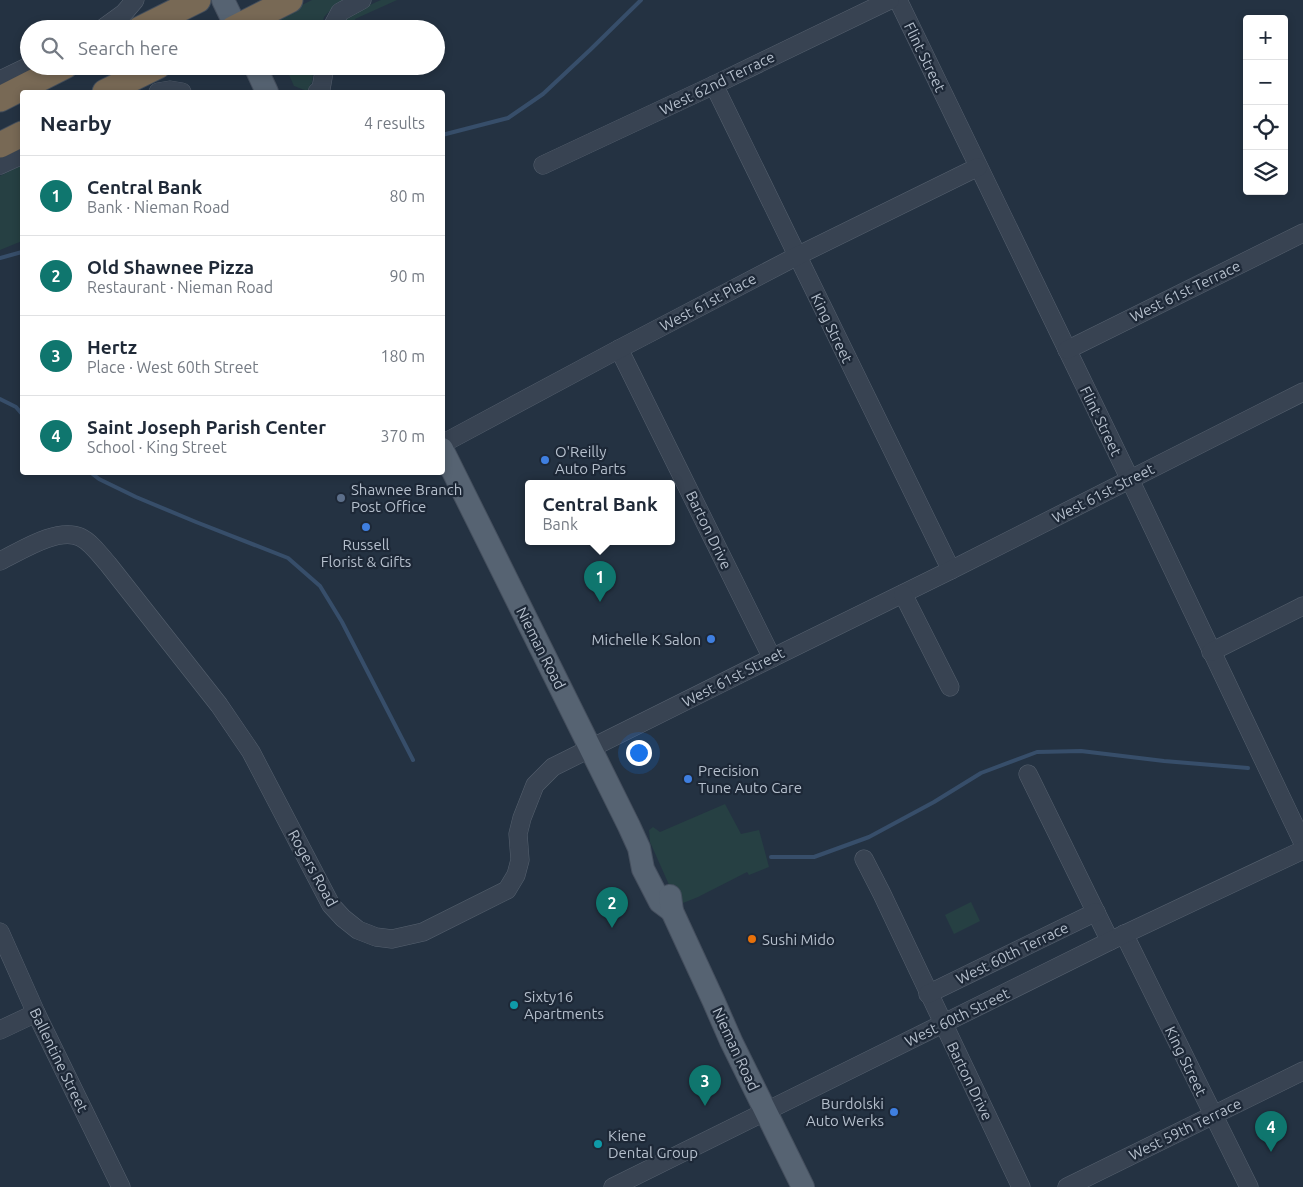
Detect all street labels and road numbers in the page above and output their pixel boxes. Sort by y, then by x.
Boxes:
street label: Flint Street [901,19,949,95]
street label: West 62nd Terrace [657,48,777,118]
street label: West 61st Terrace [1127,257,1243,325]
street label: West 61st Place [657,270,759,334]
street label: King Street [808,290,856,366]
street label: Flint Street [1077,383,1125,459]
street label: West 61st Street [1049,460,1157,526]
street label: Barton Drive [683,488,735,572]
street label: Nieman Road [513,604,569,692]
street label: West 61st Street [679,644,787,710]
street label: Rogers Road [285,827,341,909]
street label: West 60th Terrace [953,918,1071,988]
street label: West 60th Street [902,984,1012,1050]
street label: Ballentine Street [26,1005,92,1115]
street label: Nieman Road [709,1005,763,1093]
street label: King Street [1162,1023,1210,1099]
street label: Barton Drive [944,1039,996,1123]
street label: West 59th Terrace [1126,1094,1244,1164]

